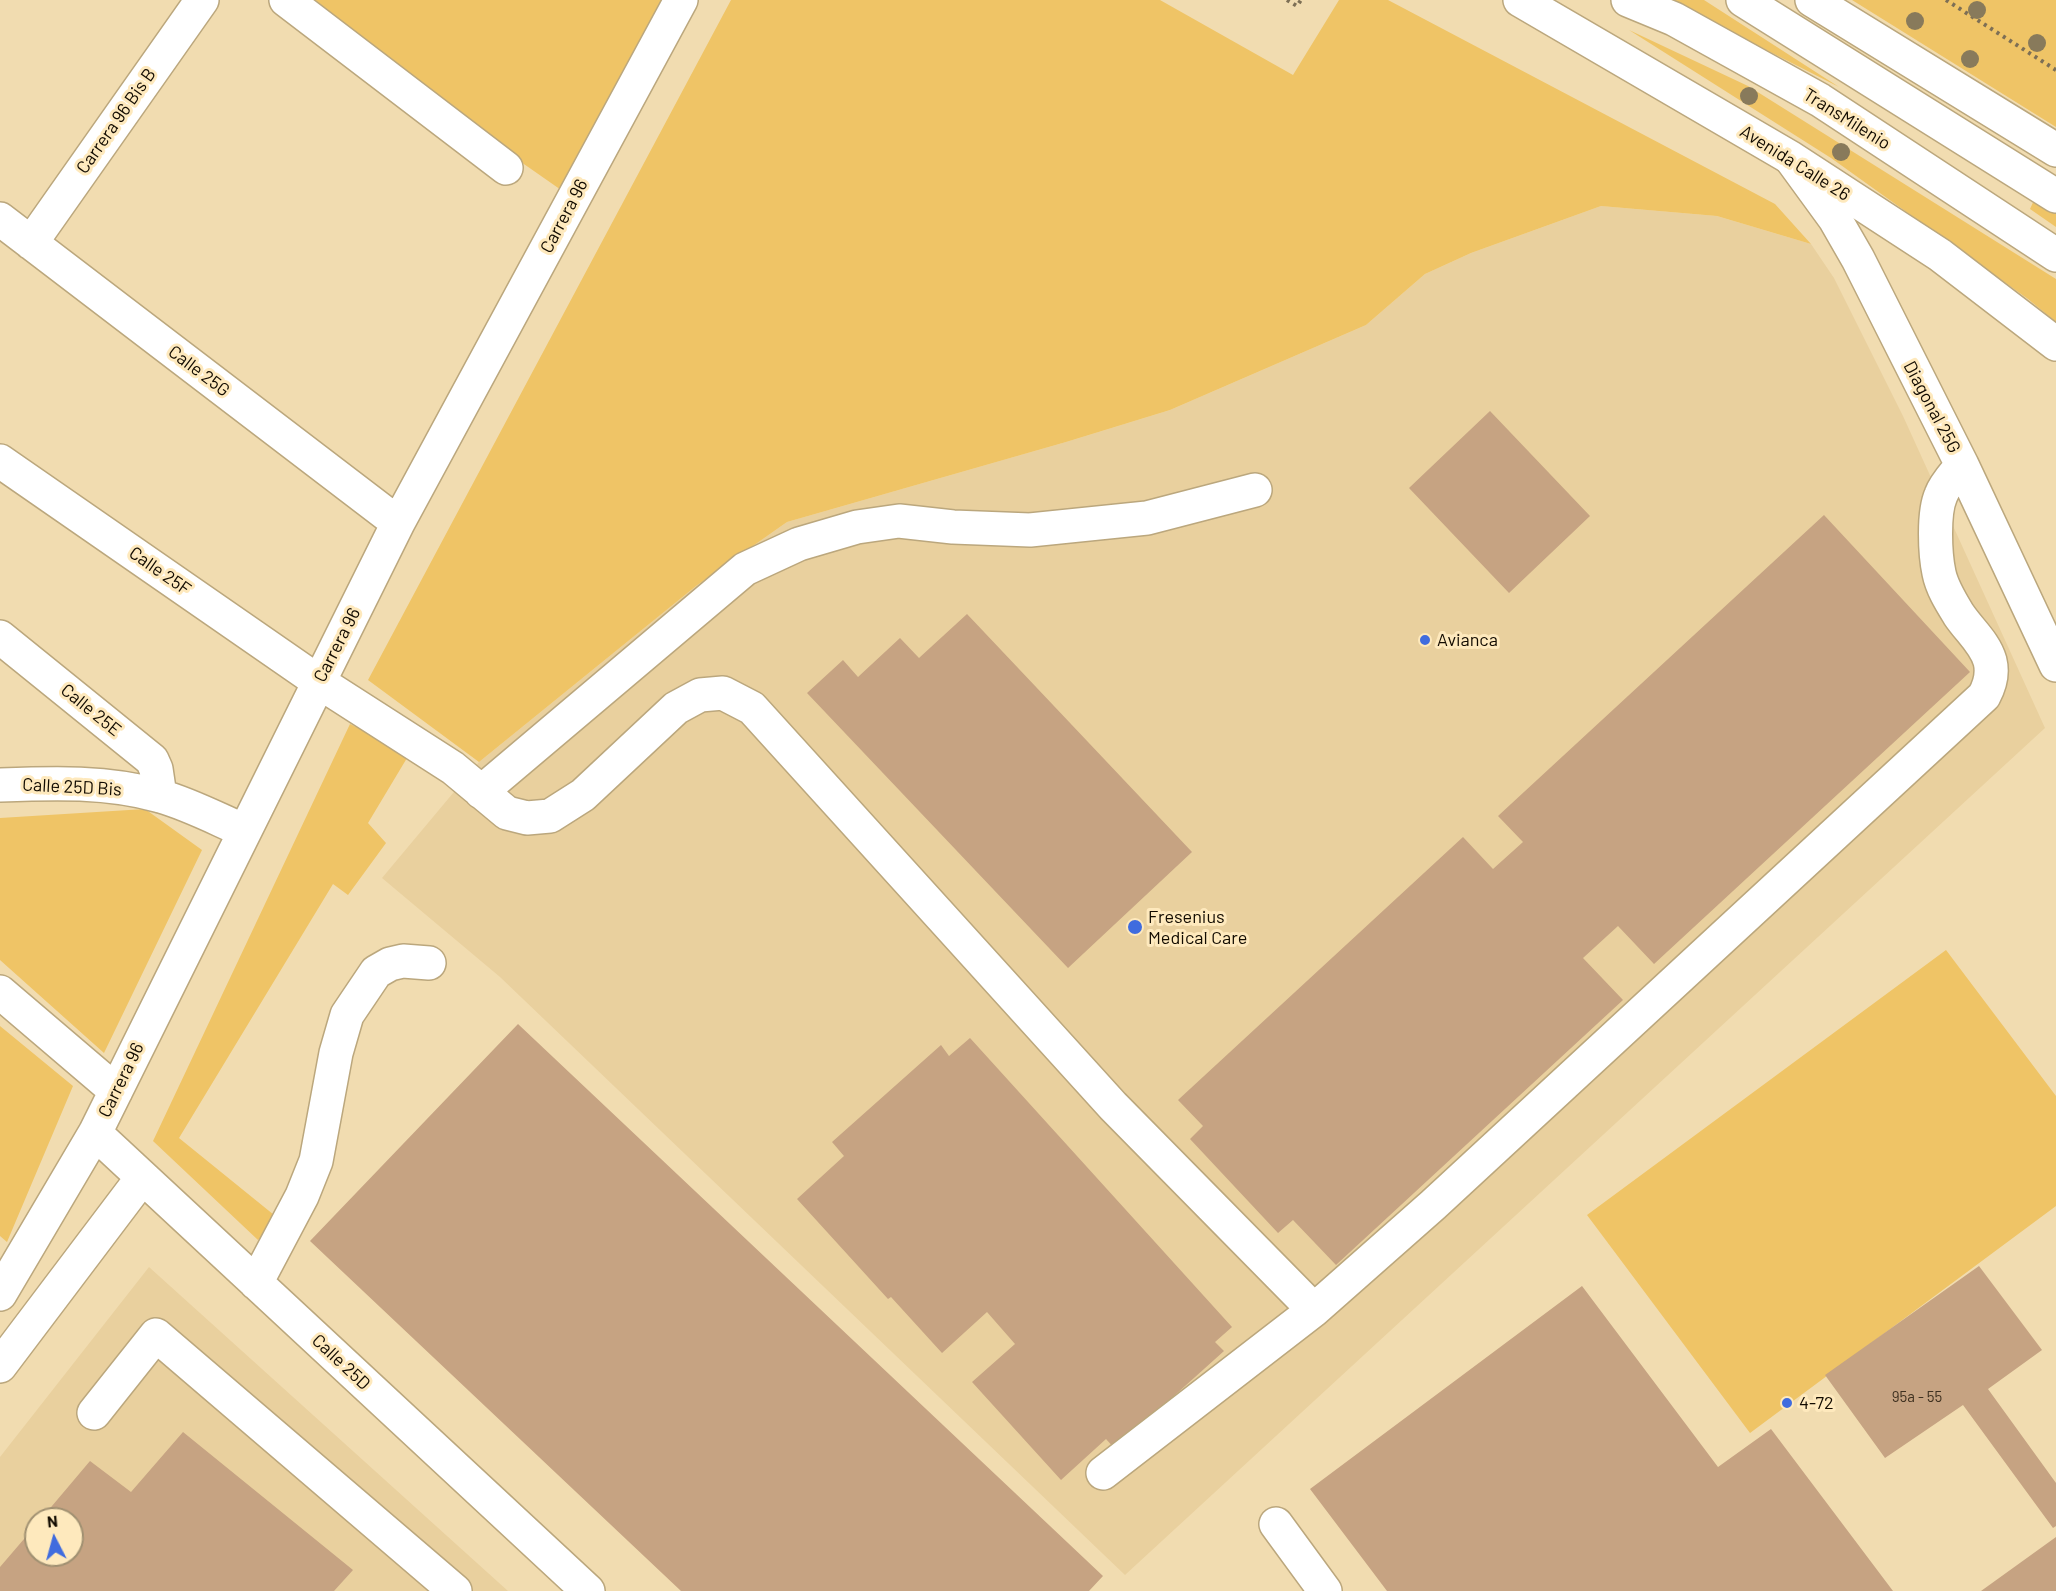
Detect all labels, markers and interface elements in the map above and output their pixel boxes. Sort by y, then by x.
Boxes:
street label: Carrera 96 Bis B [72,64,160,178]
street label: TransMilenio [1799,84,1895,154]
street label: Avenida Calle 26 [1736,121,1854,205]
street label: Carrera 96 [536,175,592,257]
street label: Calle 25G [164,341,234,401]
street label: Diagonal 25G [1899,357,1965,457]
street label: Calle 25F [125,542,195,600]
street label: Carrera 96 [309,604,365,686]
place label: Avianca [1437,629,1498,651]
marker: Avianca [1418,633,1432,647]
street label: Calle 25E [57,679,125,741]
street label: Calle 25D Bis [22,774,122,800]
place label: Fresenius Medical Care [1148,906,1247,948]
marker: Fresenius Medical Care [1126,918,1144,936]
street label: Carrera 96 [94,1039,148,1121]
street label: Calle 25D [307,1330,375,1394]
house number: 95a - 55 [1892,1388,1942,1406]
place label: 4-72 [1799,1392,1834,1414]
marker: 4-72 [1780,1396,1794,1410]
north arrow [24,1507,84,1567]
text: N [46,1511,59,1531]

